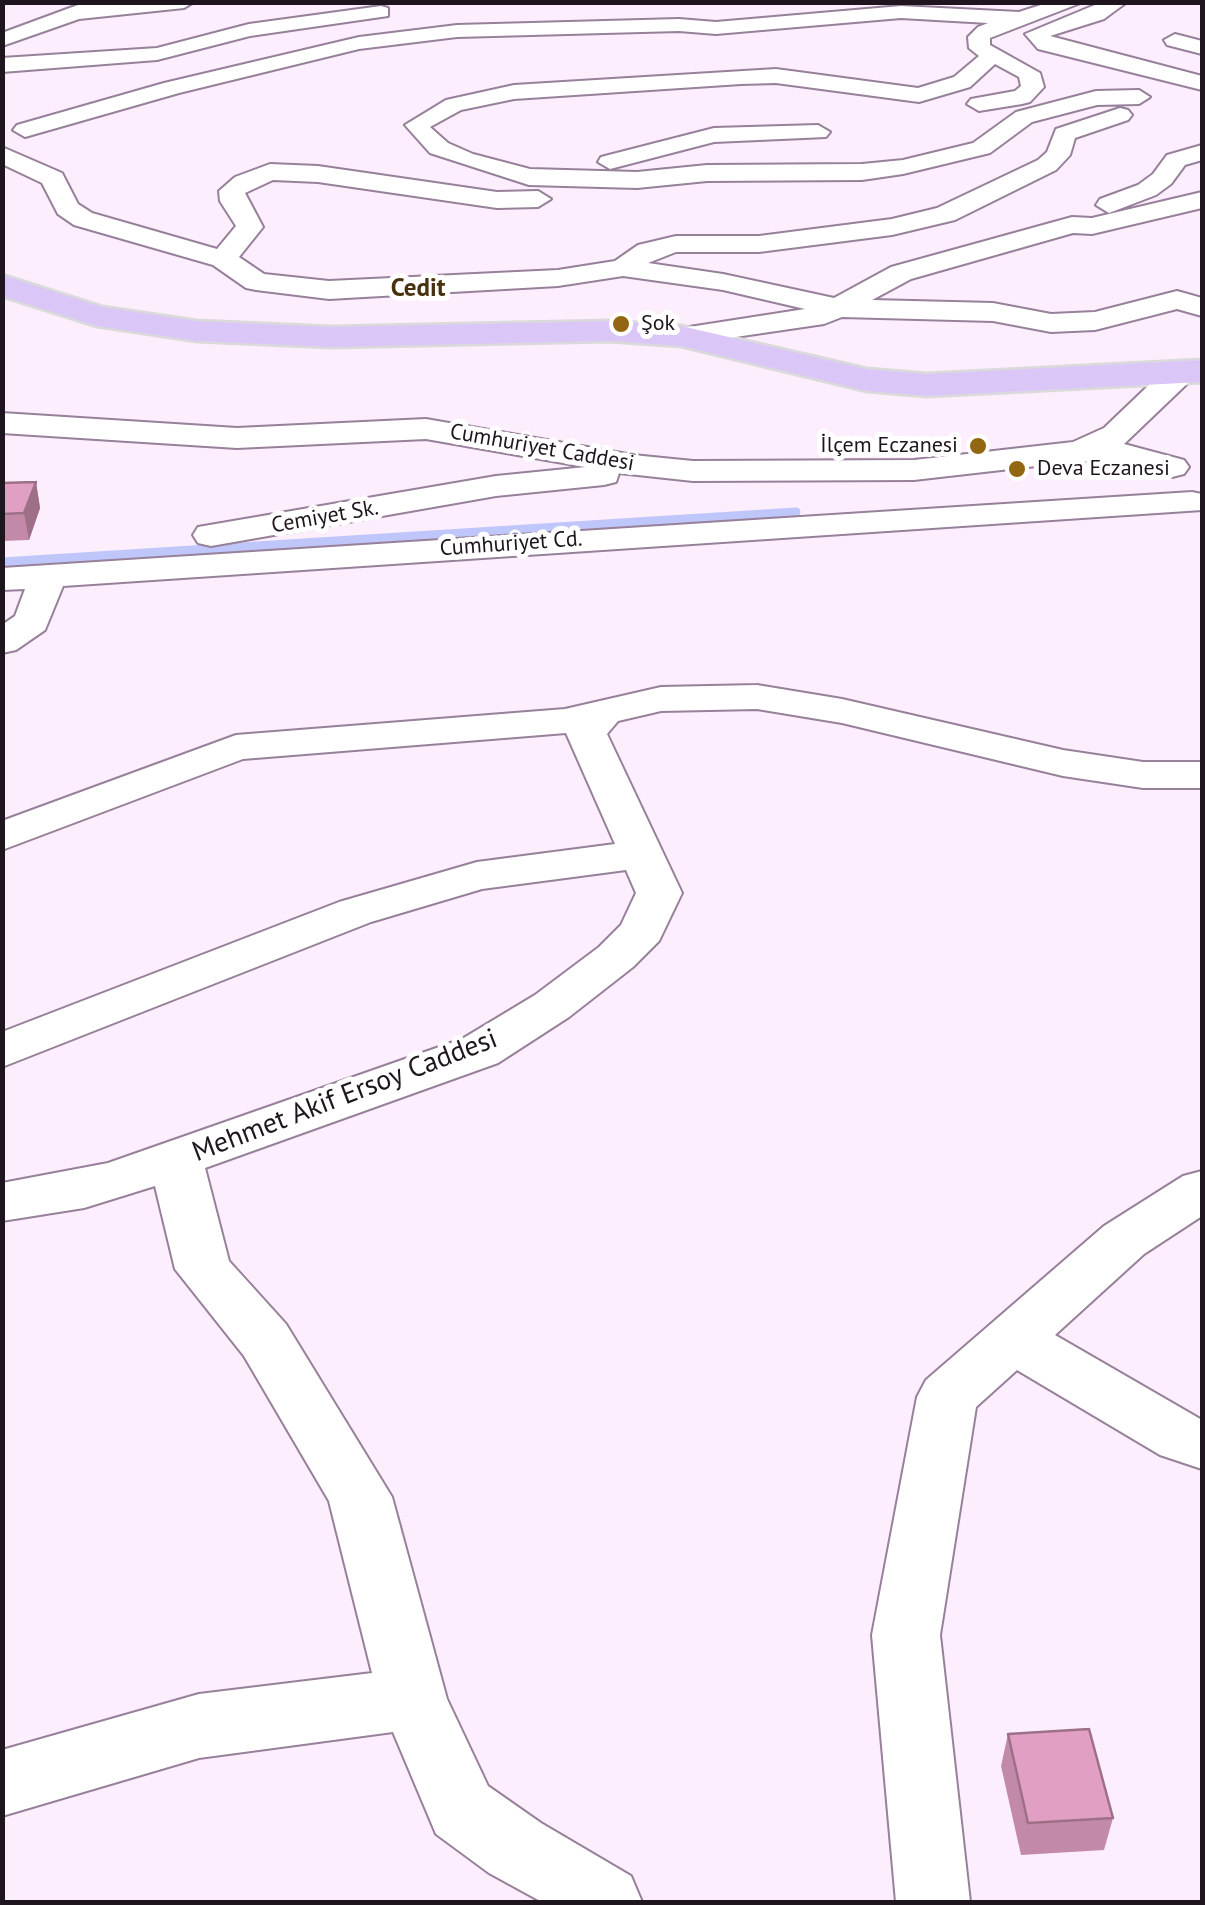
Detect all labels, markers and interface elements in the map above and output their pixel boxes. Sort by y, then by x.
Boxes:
district label: Cedit [391,274,445,304]
place label: Şok [641,311,675,337]
marker: Şok [610,313,632,335]
street label: Cumhuriyet Caddesi [448,419,636,477]
place label: İlçem Eczanesi [820,433,958,459]
marker: İlçem Eczanesi [967,435,989,457]
place label: Deva Eczanesi [1037,456,1170,482]
marker: Deva Eczanesi [1006,458,1028,480]
street label: Cemiyet Sk. [269,495,381,539]
street label: Cumhuriyet Cd. [439,526,583,562]
street label: Mehmet Akif Ersoy Caddesi [188,1022,502,1170]

